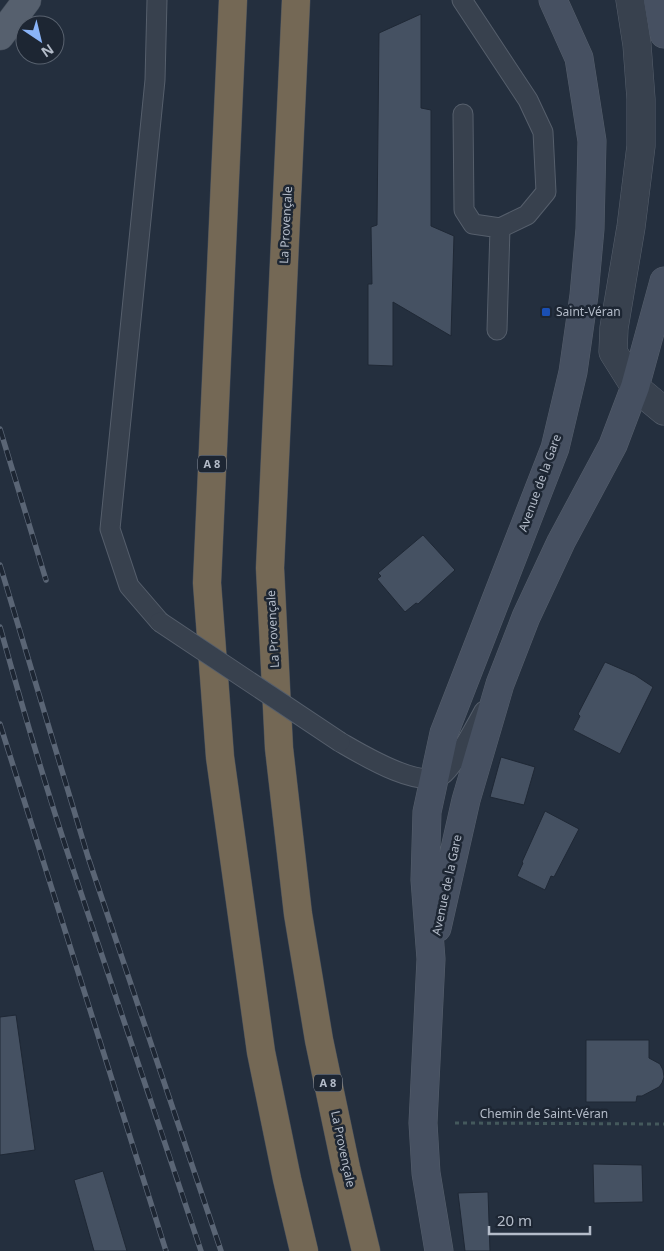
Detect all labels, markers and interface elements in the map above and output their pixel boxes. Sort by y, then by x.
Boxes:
north arrow [15,15,65,65]
text: N [38,40,58,62]
street label: La Provençale [275,185,296,264]
place label: Saint-Véran [556,303,621,320]
marker: Saint-Véran [540,306,552,318]
street label: Avenue de la Gare [514,432,565,534]
road number: A 8 [198,456,226,472]
street label: La Provençale [262,590,283,668]
street label: Avenue de la Gare [428,833,466,937]
road number: A 8 [314,1074,342,1092]
street label: Chemin de Saint-Véran [480,1105,608,1122]
street label: La Provençale [327,1109,360,1189]
scale bar [489,1204,590,1236]
text: 20 m [497,1210,532,1230]

